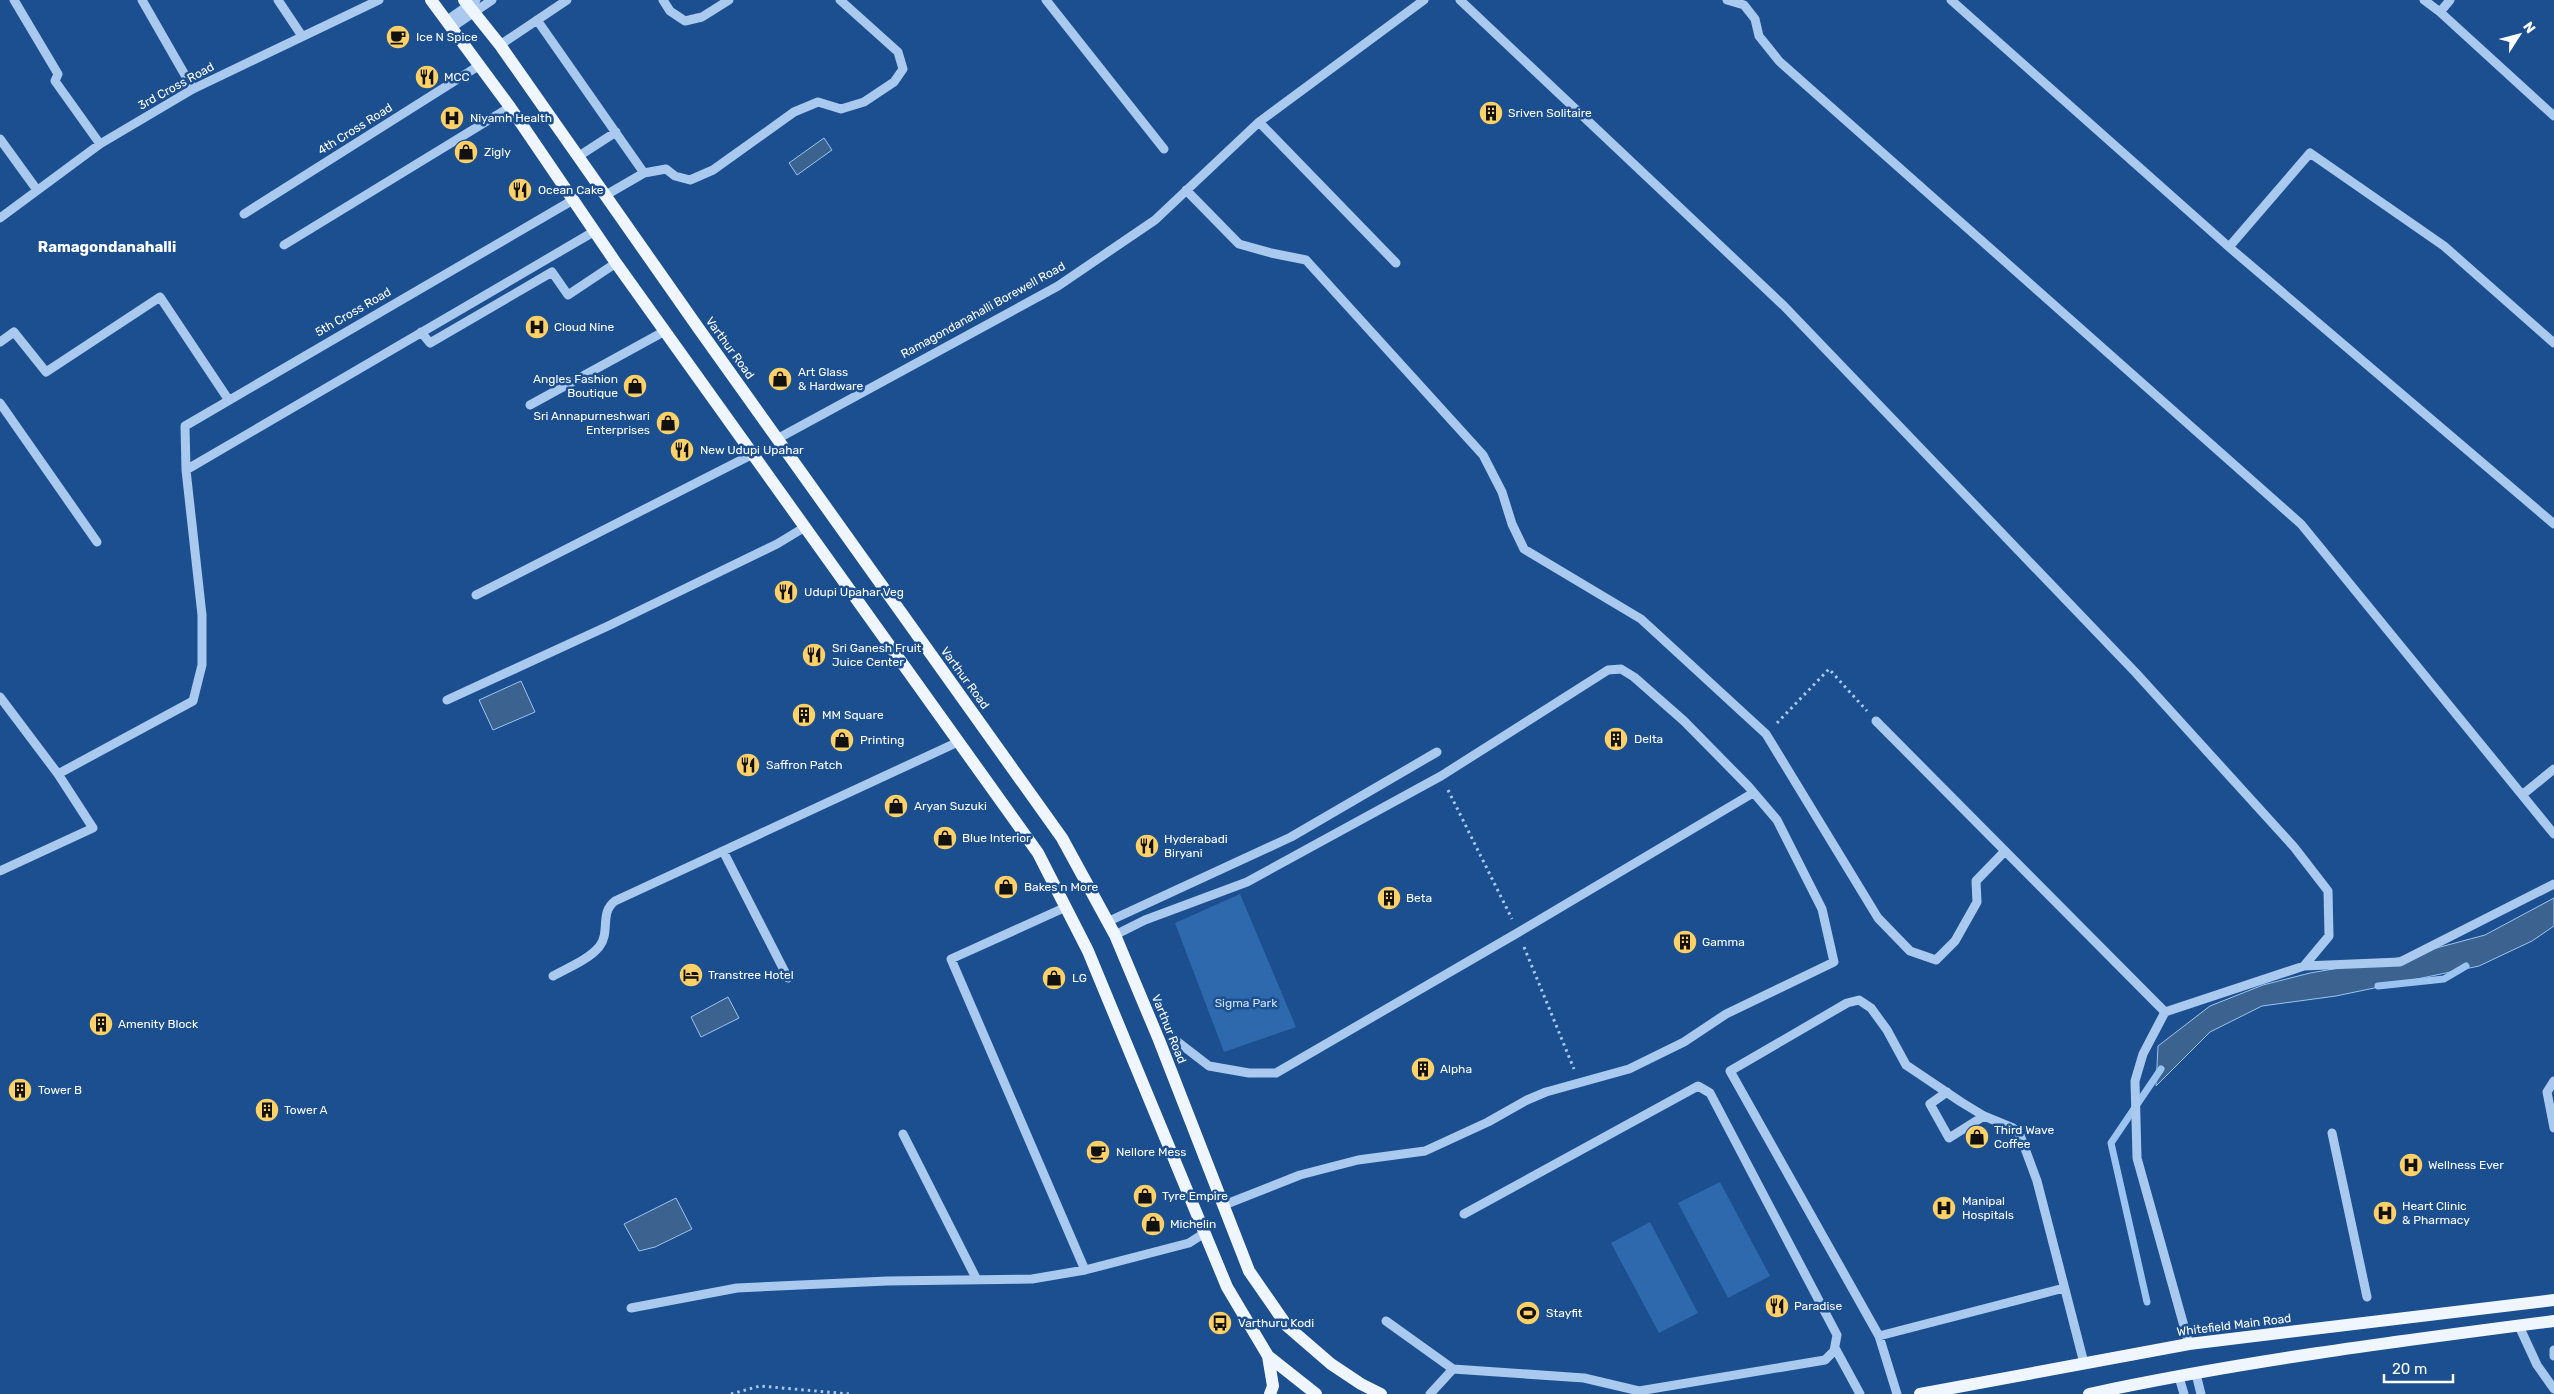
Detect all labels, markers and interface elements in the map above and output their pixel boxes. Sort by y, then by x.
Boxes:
north arrow [2494,10,2544,60]
text: N [2519,19,2539,37]
cafe icon: Ice N Spice [385,24,411,50]
place label: Ice N Spice [416,30,478,44]
street label: 3rd Cross Road [136,59,216,113]
restaurant icon: MCC [414,64,440,90]
place label: MCC [444,70,470,84]
street label: 4th Cross Road [315,100,395,158]
building icon: Sriven Solitaire [1478,100,1504,126]
hospital icon: Niyamh Health [439,105,465,131]
place label: Sriven Solitaire [1508,106,1592,120]
place label: Niyamh Health [470,111,552,125]
shop icon: Zigly [453,139,479,165]
place label: Zigly [484,145,511,159]
restaurant icon: Ocean Cake [507,177,533,203]
place label: Ocean Cake [538,183,604,197]
district label: Ramagondanahalli [38,238,176,256]
street label: Ramagondanahalli Borewell Road [898,259,1068,361]
street label: 5th Cross Road [313,285,393,339]
hospital icon: Cloud Nine [524,314,550,340]
street label: Varthur Road [703,314,757,382]
place label: Cloud Nine [554,320,615,334]
place label: Art Glass & Hardware [798,365,864,393]
shop icon: Art Glass & Hardware [767,366,793,392]
place label: Angles Fashion Boutique [533,372,618,400]
shop icon: Angles Fashion Boutique [622,373,648,399]
place label: Sri Annapurneshwari Enterprises [533,409,650,437]
shop icon: Sri Annapurneshwari Enterprises [655,410,681,436]
restaurant icon: New Udupi Upahar [669,437,695,463]
place label: New Udupi Upahar [700,443,804,457]
restaurant icon: Udupi Upahar Veg [773,579,799,605]
place label: Udupi Upahar Veg [804,585,904,599]
place label: Sri Ganesh Fruit Juice Center [832,641,922,669]
restaurant icon: Sri Ganesh Fruit Juice Center [801,642,827,668]
street label: Varthur Road [938,644,992,712]
building icon: MM Square [791,702,817,728]
place label: MM Square [822,708,884,722]
building icon: Delta [1603,726,1629,752]
shop icon: Printing [829,727,855,753]
place label: Delta [1634,732,1663,746]
place label: Printing [860,733,904,747]
restaurant icon: Saffron Patch [735,752,761,778]
place label: Saffron Patch [766,758,843,772]
shop icon: Aryan Suzuki [883,793,909,819]
place label: Aryan Suzuki [914,799,987,813]
shop icon: Blue Interior [932,825,958,851]
place label: Blue Interior [962,831,1031,845]
place label: Hyderabadi Biryani [1164,832,1228,860]
restaurant icon: Hyderabadi Biryani [1134,833,1160,859]
shop icon: Bakes n More [993,874,1019,900]
place label: Bakes n More [1024,880,1098,894]
building icon: Beta [1376,885,1402,911]
place label: Beta [1406,891,1432,905]
building icon: Gamma [1672,929,1698,955]
place label: Gamma [1702,935,1745,949]
hotel icon: Transtree Hotel [678,962,704,988]
shop icon: LG [1041,965,1067,991]
place label: Transtree Hotel [708,968,794,982]
place label: LG [1072,971,1087,985]
street label: Varthur Road [1149,992,1189,1066]
park label: Sigma Park [1215,996,1278,1010]
building icon: Amenity Block [88,1011,114,1037]
place label: Amenity Block [118,1017,199,1031]
building icon: Alpha [1410,1056,1436,1082]
place label: Alpha [1440,1062,1472,1076]
building icon: Tower B [7,1077,33,1103]
place label: Tower B [38,1083,82,1097]
building icon: Tower A [254,1097,280,1123]
place label: Tower A [284,1103,328,1117]
place label: Third Wave Coffee [1994,1123,2055,1151]
shop icon: Third Wave Coffee [1964,1124,1990,1150]
cafe icon: Nellore Mess [1085,1139,1111,1165]
place label: Nellore Mess [1116,1145,1186,1159]
hospital icon: Wellness Ever [2398,1152,2424,1178]
place label: Wellness Ever [2428,1158,2504,1172]
shop icon: Tyre Empire [1132,1183,1158,1209]
place label: Tyre Empire [1162,1189,1228,1203]
place label: Manipal Hospitals [1962,1194,2014,1222]
hospital icon: Manipal Hospitals [1931,1195,1957,1221]
place label: Heart Clinic & Pharmacy [2402,1199,2470,1227]
hospital icon: Heart Clinic & Pharmacy [2372,1200,2398,1226]
shop icon: Michelin [1140,1211,1166,1237]
place label: Michelin [1170,1217,1216,1231]
restaurant icon: Paradise [1764,1293,1790,1319]
place label: Paradise [1794,1299,1842,1313]
sports icon: Stayfit [1515,1300,1541,1326]
place label: Stayfit [1546,1306,1583,1320]
bus stop icon: Varthuru Kodi [1207,1310,1233,1336]
street label: Whitefield Main Road [2176,1311,2292,1339]
place label: Varthuru Kodi [1238,1316,1314,1330]
scale bar [2384,1352,2453,1384]
text: 20 m [2392,1360,2427,1378]

